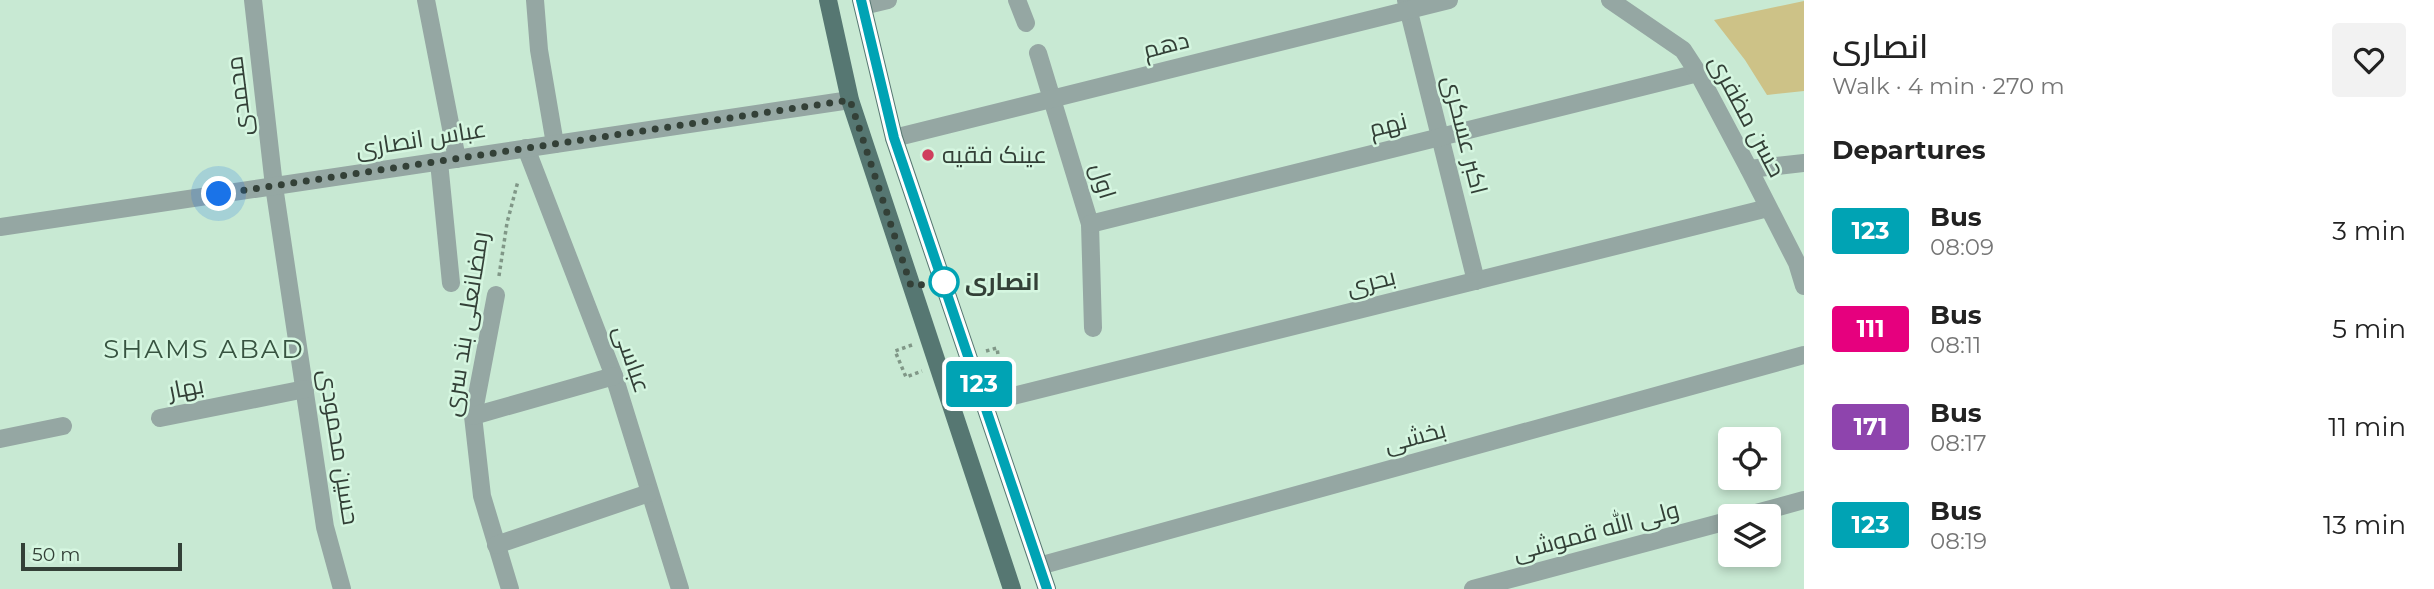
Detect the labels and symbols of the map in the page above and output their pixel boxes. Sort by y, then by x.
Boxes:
street label: دهم [1140,25,1192,66]
street label: حسن مظفری [1703,50,1792,182]
street label: محمدی [219,54,258,138]
street label: اکبر عسکری [1437,73,1494,197]
street label: نهم [1366,106,1410,145]
street label: عباس انصاری [353,114,488,163]
place label: عینک فقیه [942,140,1047,169]
marker: عینک فقیه [920,147,936,163]
street label: اول [1084,160,1123,202]
your location [201,176,236,211]
street label: رمضانعلی بند سری [437,230,494,418]
street label: بحری [1343,261,1398,302]
marker: انصاری [929,267,959,297]
place label: انصاری [965,267,1040,296]
street label: عباسی [607,321,657,396]
district label: SHAMS ABAD [103,333,305,365]
line badge: 123 [939,361,1019,407]
street label: حسین محمودی [313,367,366,527]
street label: بهار [164,370,206,406]
street label: بخشی [1381,414,1449,459]
street label: ولی الله قموشی [1509,493,1682,567]
scale bar [21,540,182,572]

